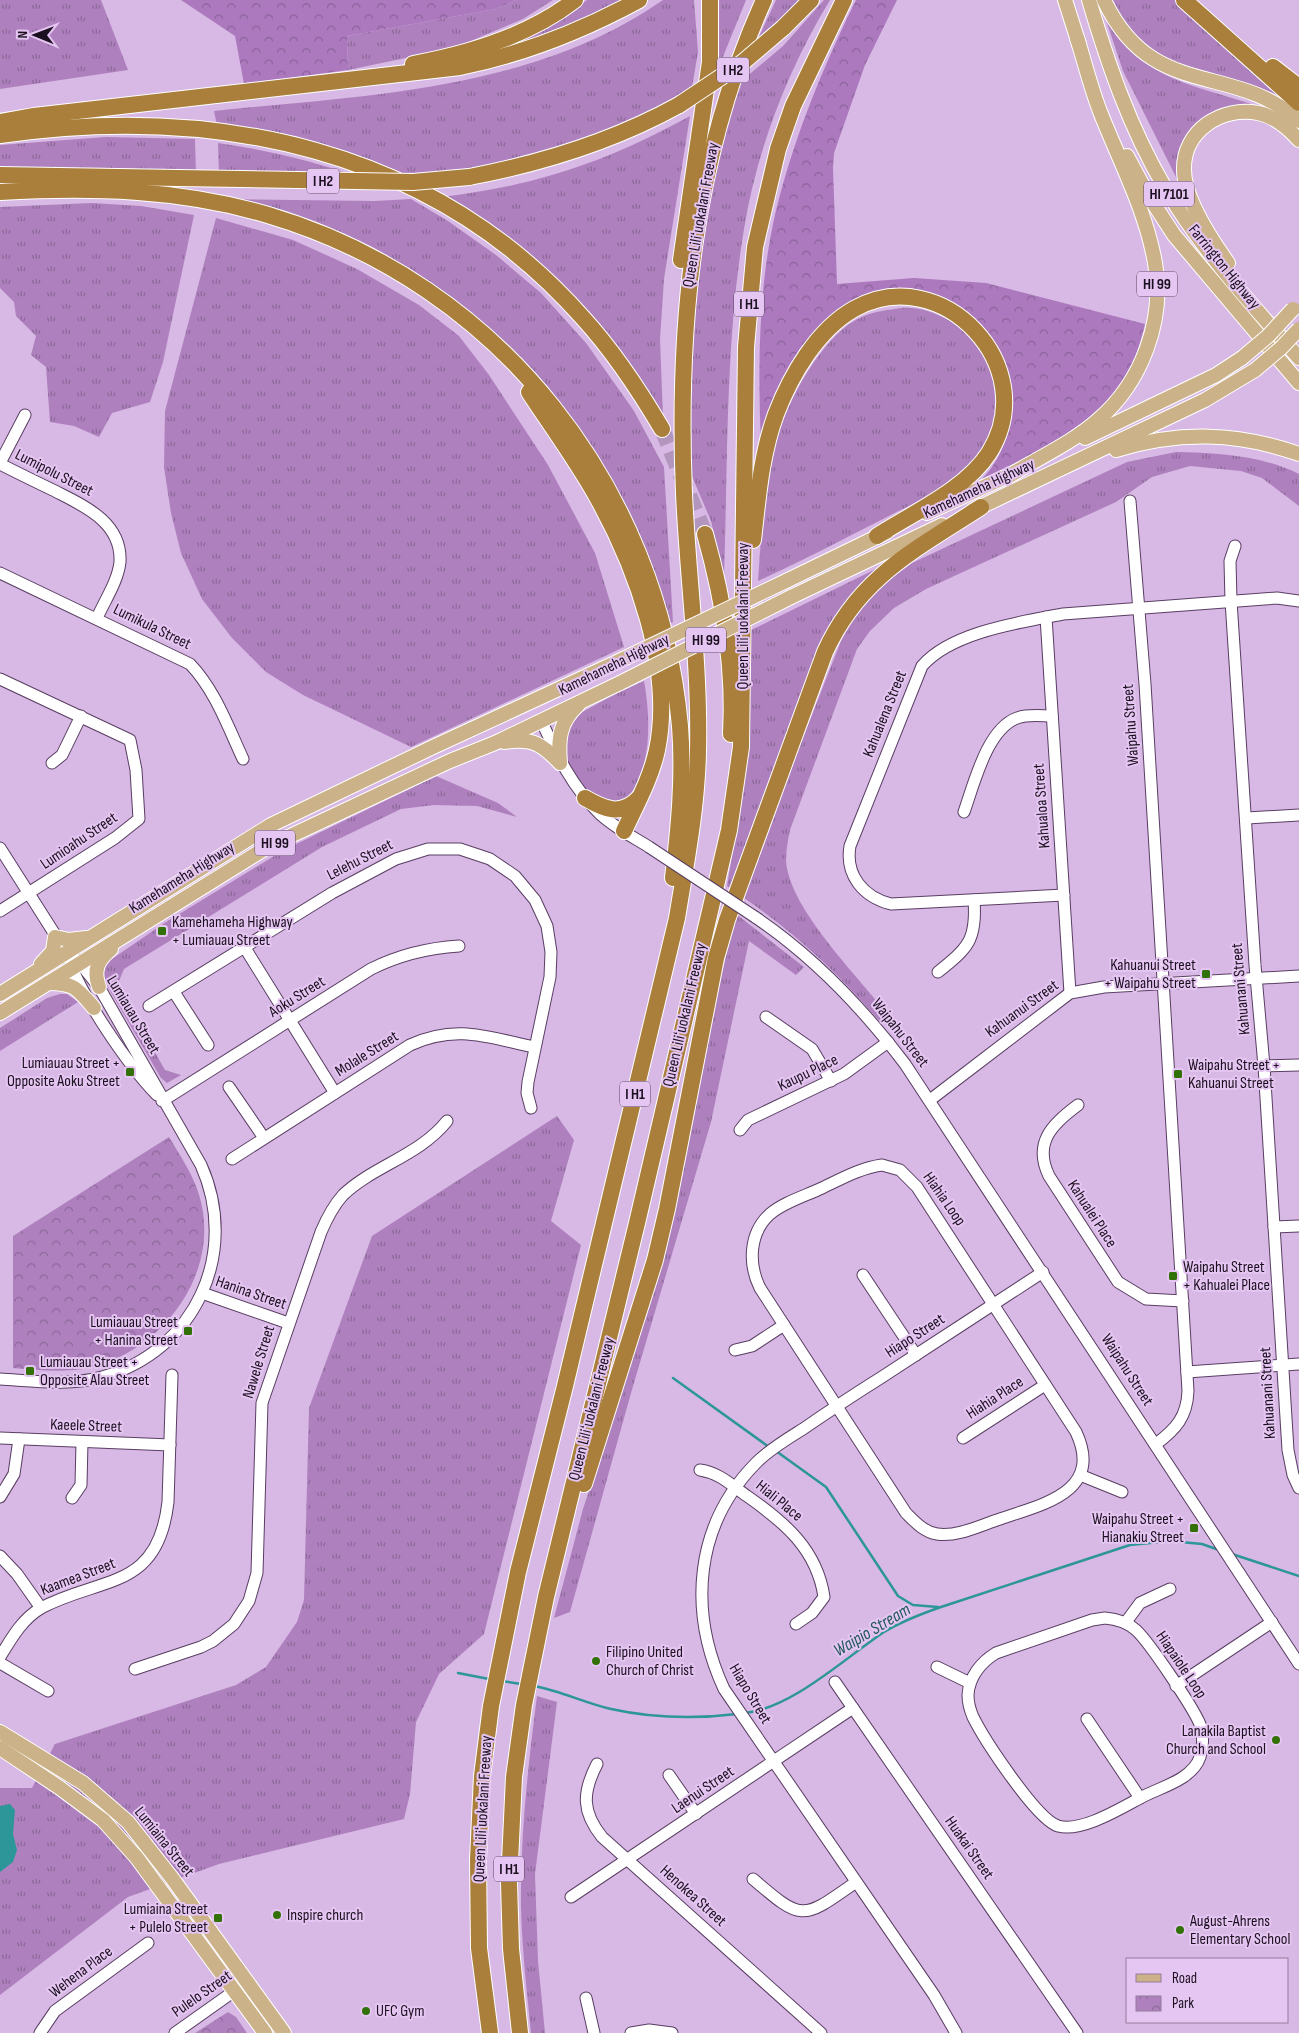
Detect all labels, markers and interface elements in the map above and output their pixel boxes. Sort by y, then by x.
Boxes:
north arrow [10,10,60,60]
text: N [14,31,31,39]
road number: I H2 [717,58,749,82]
street label: Queen Liliʻuokalani Freeway [679,141,723,289]
road number: I H2 [307,168,339,194]
road number: HI 7101 [1144,182,1194,206]
street label: Farrington Highway [1184,221,1264,313]
road number: HI 99 [1137,272,1177,296]
road number: I H1 [734,292,764,316]
street label: Lumipolu Street [12,445,96,501]
street label: Kamehameha Highway [920,455,1038,523]
street label: Queen Liliʻuokalani Freeway [734,543,753,689]
street label: Lumikula Street [110,600,194,654]
road number: HI 99 [686,628,726,652]
street label: Kamehameha Highway [556,630,672,700]
street label: Kahualena Street [859,668,911,760]
street label: Waipahu Street [1119,683,1143,766]
street label: Kahualoa Street [1030,763,1054,849]
street label: Lumioahu Street [37,808,121,874]
road number: HI 99 [255,830,295,856]
street label: Lelehu Street [324,835,396,885]
street label: Kamehameha Highway [126,838,238,918]
place label: Kamehameha Highway + Lumiauau Street [172,913,293,950]
marker: Kamehameha Highway + Lumiauau Street [156,925,168,937]
street label: Queen Liliʻuokalani Freeway [659,941,711,1089]
street label: Kahuanani Street [1228,942,1254,1036]
place label: Kahuanui Street + Waipahu Street [1104,956,1196,993]
marker: Kahuanui Street + Waipahu Street [1200,968,1212,980]
street label: Lumiauau Street [102,972,164,1058]
street label: Aoku Street [264,972,329,1022]
street label: Kahuanui Street [982,976,1062,1042]
street label: Waipahu Street [867,995,933,1071]
street label: Molale Street [332,1027,402,1081]
street label: Kaupu Place [775,1050,841,1096]
place label: Lumiauau Street + Opposite Aoku Street [7,1054,120,1091]
place label: Waipahu Street + Kahuanui Street [1188,1056,1280,1093]
marker: Lumiauau Street + Opposite Aoku Street [124,1066,136,1078]
marker: Waipahu Street + Kahuanui Street [1172,1068,1184,1080]
road number: I H1 [620,1082,650,1106]
street label: Hiahia Loop [919,1168,969,1230]
street label: Kahualei Place [1063,1177,1121,1251]
place label: Waipahu Street + Kahualei Place [1183,1258,1270,1295]
marker: Waipahu Street + Kahualei Place [1167,1270,1179,1282]
street label: Hanina Street [213,1272,289,1314]
street label: Hiapo Street [882,1310,948,1362]
place label: Lumiauau Street + Hanina Street [90,1313,178,1350]
street label: Nawele Street [239,1323,279,1401]
marker: Lumiauau Street + Hanina Street [182,1325,194,1337]
street label: Waipahu Street [1097,1331,1157,1410]
street label: Queen Liliʻuokalani Freeway [565,1335,619,1483]
street label: Kahuanani Street [1256,1346,1280,1440]
place label: Lumiauau Street + Opposite Alau Street [40,1353,150,1390]
marker: Lumiauau Street + Opposite Alau Street [24,1365,36,1377]
street label: Hiahia Place [963,1372,1027,1424]
street label: Kaeele Street [50,1415,122,1437]
street label: Hiali Place [752,1476,806,1526]
place label: Waipahu Street + Hianakiu Street [1092,1510,1184,1547]
marker: Waipahu Street + Hianakiu Street [1188,1522,1200,1534]
street label: Kaamea Street [38,1554,118,1600]
water label: Waipio Stream [830,1599,914,1661]
street label: Hiapaiole Loop [1152,1628,1210,1702]
place label: Filipino United Church of Christ [606,1643,694,1680]
marker: Filipino United Church of Christ [590,1655,602,1667]
street label: Hiapo Street [725,1660,775,1728]
place label: Lanakila Baptist Church and School [1166,1722,1266,1759]
marker: Lanakila Baptist Church and School [1270,1734,1282,1746]
street label: Queen Liliʻuokalani Freeway [470,1735,496,1883]
street label: Laenui Street [668,1762,738,1818]
street label: Lumiaina Street [130,1803,198,1881]
street label: Huakai Street [940,1813,998,1883]
road number: I H1 [494,1856,524,1882]
street label: Henokea Street [656,1861,730,1931]
place label: Lumiaina Street + Pulelo Street [124,1900,208,1937]
place label: Inspire church [287,1906,363,1925]
marker: Inspire church [271,1909,283,1921]
marker: Lumiaina Street + Pulelo Street [212,1912,224,1924]
place label: August-Ahrens Elementary School [1189,1912,1290,1949]
marker: August-Ahrens Elementary School [1174,1924,1186,1936]
street label: Wehena Place [46,1942,116,2002]
legend [1126,1958,1289,2023]
street label: Pulelo Street [168,1966,236,2022]
text: Road [1172,1969,1197,1988]
text: Park [1172,1994,1194,2013]
place label: UFC Gym [376,2002,425,2021]
marker: UFC Gym [360,2005,372,2017]

